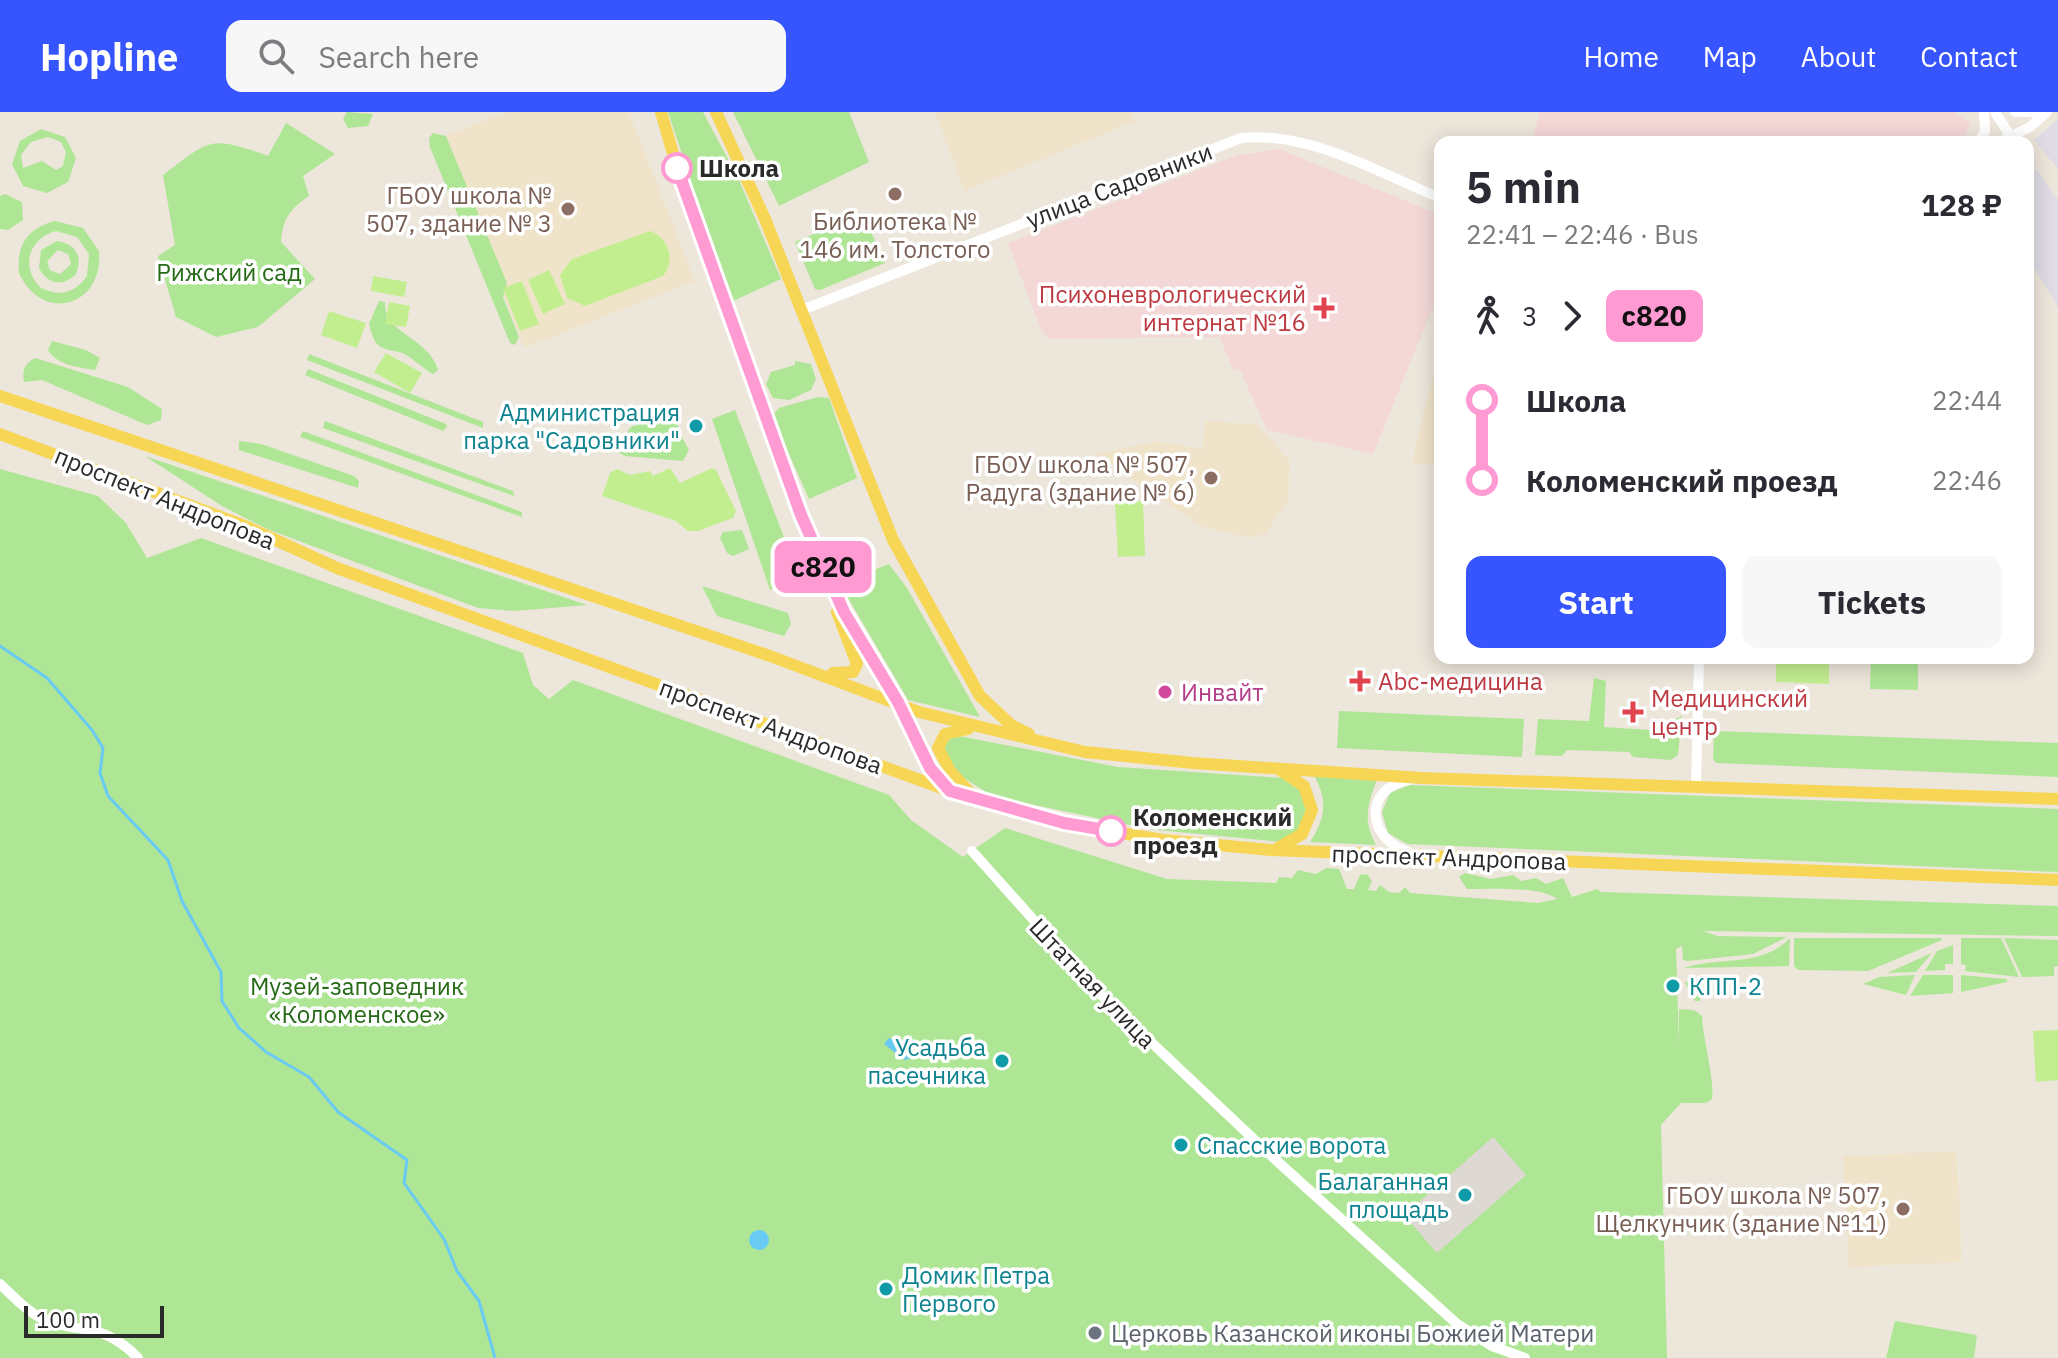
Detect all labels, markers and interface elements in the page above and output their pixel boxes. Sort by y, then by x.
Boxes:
search box [226,20,786,92]
text: Hopline [40,32,178,81]
icon: search [254,34,298,78]
text: Search here [318,37,479,76]
text: Home [1583,38,1659,75]
text: Map [1703,38,1757,75]
text: About [1801,38,1876,75]
text: Contact [1920,38,2018,75]
street label: улица Садовники [1021,135,1217,235]
place label: Школа [699,152,779,184]
marker: Школа [662,153,692,183]
text: 5 min [1466,158,1581,215]
place label: ГБОУ школа № 507, здание № 3 [366,179,552,239]
marker: Библиотека № 146 им. Толстого [886,185,904,203]
text: 128 ₽ [1921,185,2002,224]
marker: ГБОУ школа № 507, здание № 3 [559,200,577,218]
place label: Библиотека № 146 им. Толстого [800,205,991,265]
text: 22:41 – 22:46 · Bus [1466,217,1699,251]
park label: Рижский сад [156,256,302,288]
place label: Психоневрологический интернат №16 [1039,278,1306,338]
icon: walk [1466,294,1510,338]
icon: forward [1550,294,1594,338]
marker: Психоневрологический интернат №16 [1313,297,1335,319]
text: с820 [1622,297,1687,334]
text: 3 [1522,299,1538,333]
text: Школа [1526,381,1626,420]
text: 22:44 [1932,383,2002,417]
place label: Администрация парка "Садовники" [463,396,680,456]
marker: Администрация парка "Садовники" [687,417,705,435]
street label: проспект Андропова [50,439,280,557]
place label: ГБОУ школа № 507, Радуга (здание № 6) [966,448,1195,508]
text: Коломенский проезд [1526,461,1838,500]
text: 22:46 [1932,463,2002,497]
marker: ГБОУ школа № 507, Радуга (здание № 6) [1202,469,1220,487]
line badge: с820 [767,541,879,593]
text: с820 [791,548,855,585]
button: Start [1466,556,1726,648]
button: Tickets [1742,556,2002,648]
place label: Abc-медицина [1378,665,1543,697]
marker: Abc-медицина [1349,670,1371,692]
street label: проспект Андропова [655,671,887,781]
place label: Инвайт [1181,676,1264,708]
place label: Медицинский центр [1651,682,1808,742]
marker: Инвайт [1156,683,1174,701]
marker: Медицинский центр [1622,701,1644,723]
place label: Коломенский проезд [1133,801,1292,861]
marker: Коломенский проезд [1096,816,1126,846]
street label: проспект Андропова [1331,837,1567,877]
street label: Штатная улица [1023,911,1164,1055]
park label: Музей-заповедник «Коломенское» [250,970,464,1030]
place label: КПП-2 [1689,970,1762,1002]
marker: КПП-2 [1664,977,1682,995]
place label: Усадьба пасечника [867,1031,986,1091]
marker: Усадьба пасечника [993,1052,1011,1070]
place label: Спасские ворота [1197,1129,1387,1161]
marker: Спасские ворота [1172,1136,1190,1154]
place label: Балаганная площадь [1318,1165,1449,1225]
place label: ГБОУ школа № 507, Щелкунчик (здание №11) [1596,1179,1887,1239]
marker: Балаганная площадь [1456,1186,1474,1204]
marker: ГБОУ школа № 507, Щелкунчик (здание №11) [1894,1200,1912,1218]
place label: Домик Петра Первого [902,1259,1050,1319]
marker: Домик Петра Первого [877,1280,895,1298]
scale bar [24,1302,164,1338]
text: 100 m [36,1305,100,1334]
place label: Церковь Казанской иконы Божией Матери [1111,1317,1594,1349]
marker: Церковь Казанской иконы Божией Матери [1086,1324,1104,1342]

